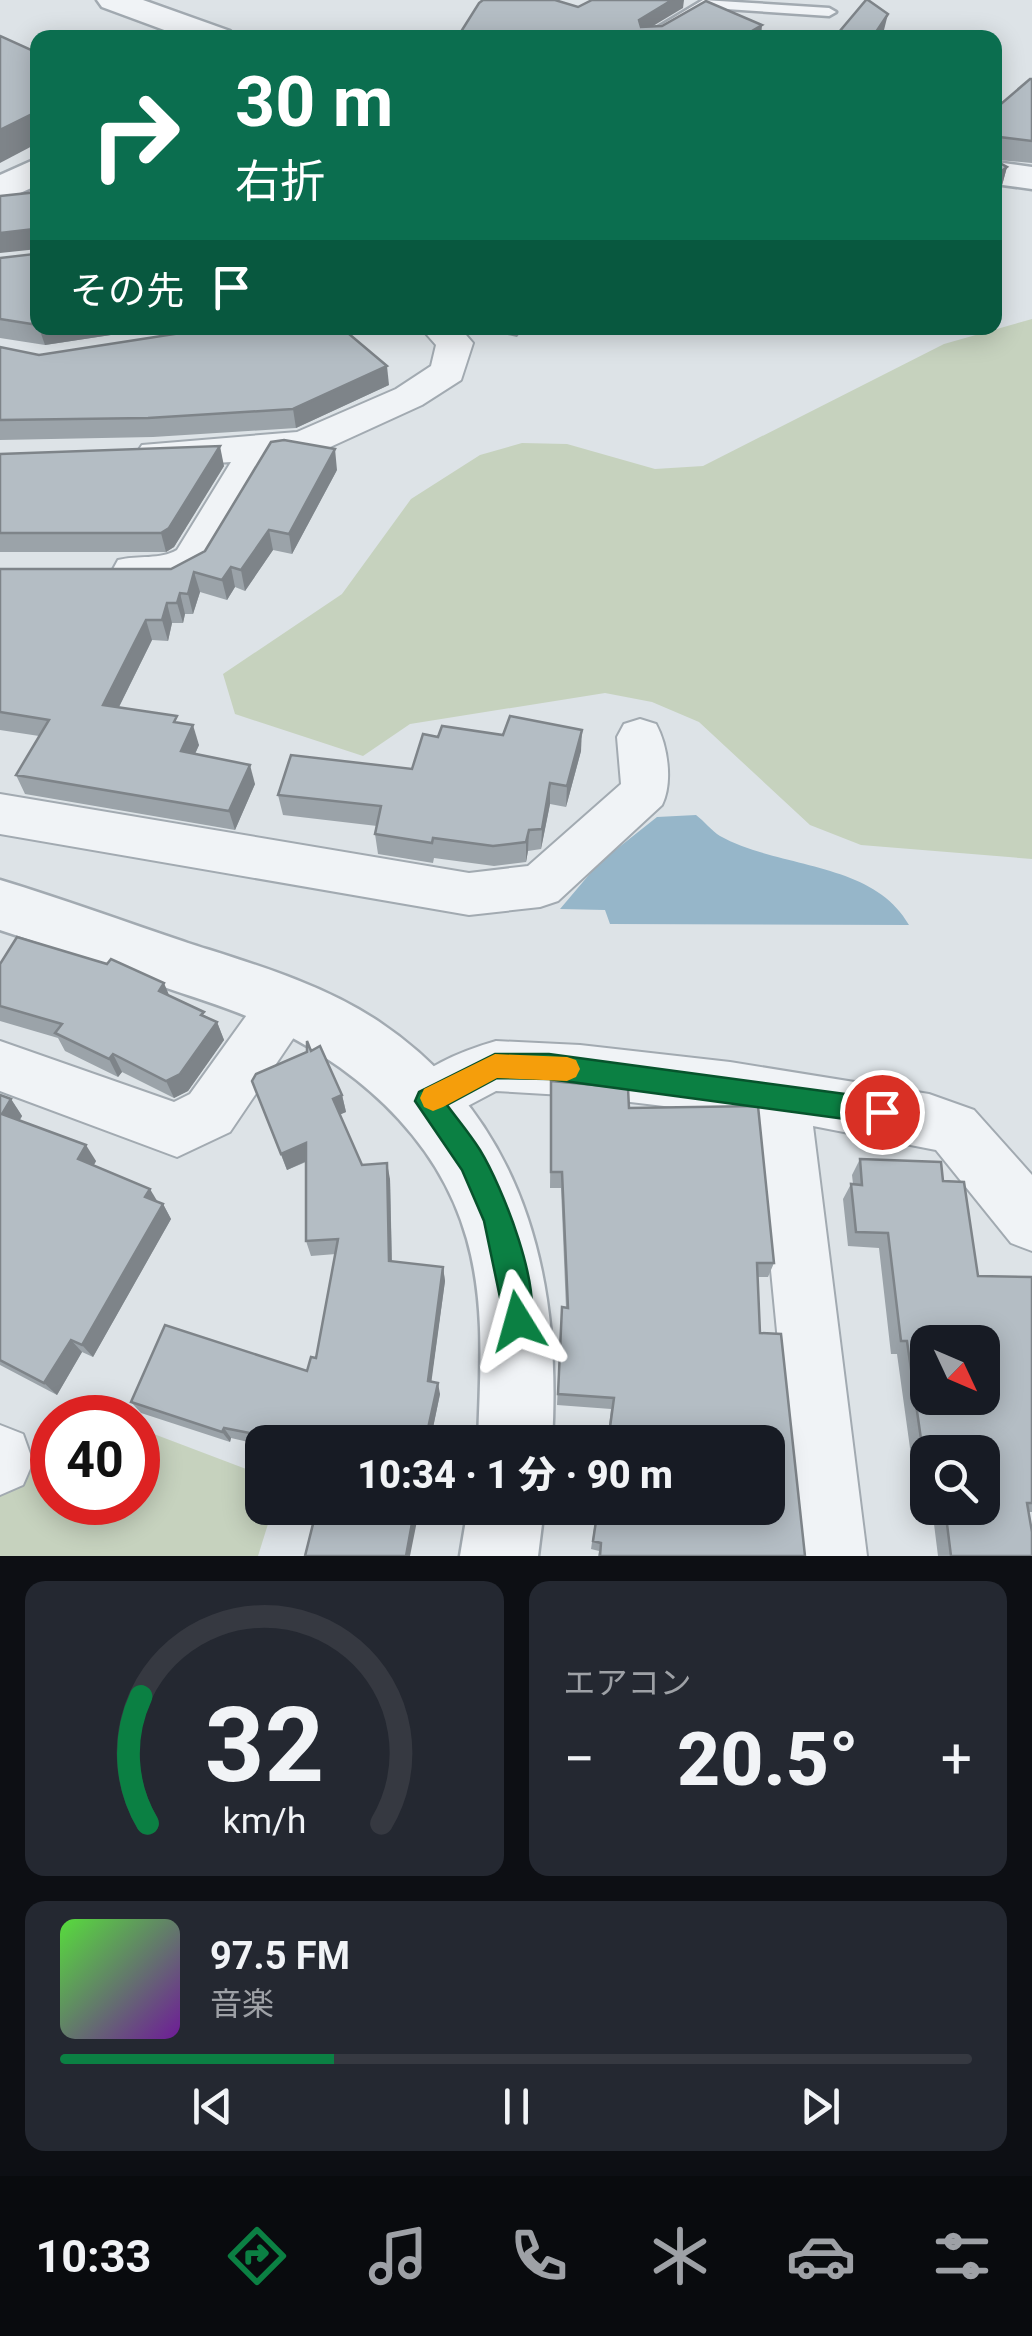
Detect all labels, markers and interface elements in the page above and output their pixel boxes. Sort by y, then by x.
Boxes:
text: 30 m [235,61,393,143]
icon: right [70,70,200,200]
text: 右折 [235,155,325,208]
icon: arrive [204,260,259,315]
text: その先 [70,269,184,313]
pin [840,1070,925,1155]
icon: arrive [855,1085,910,1140]
position arrow [466,1269,570,1373]
north arrow [910,1325,1000,1415]
map controls [910,1325,1000,1525]
speed limit sign: 40 [30,1395,160,1525]
button: search [910,1435,1000,1525]
text: 10:34 · 1 分 · 90 m [357,1453,673,1497]
text: エアコン [564,1664,692,1702]
text: 32 [205,1685,324,1806]
text: 20.5° [677,1715,859,1803]
text: − [564,1727,595,1791]
text: + [941,1727,972,1791]
text: km/h [222,1800,306,1842]
text: 97.5 FM [210,1934,350,1978]
text: 音楽 [210,1985,274,2023]
icon: previous [185,2079,240,2134]
icon: pause [489,2079,544,2134]
icon: next [793,2079,848,2134]
icon: directions [222,2221,292,2291]
icon: music [363,2221,433,2291]
icon: phone [504,2221,574,2291]
icon: climate [645,2221,715,2291]
icon: car [786,2221,856,2291]
icon: filters [927,2221,997,2291]
text: 10:33 [35,2230,151,2283]

